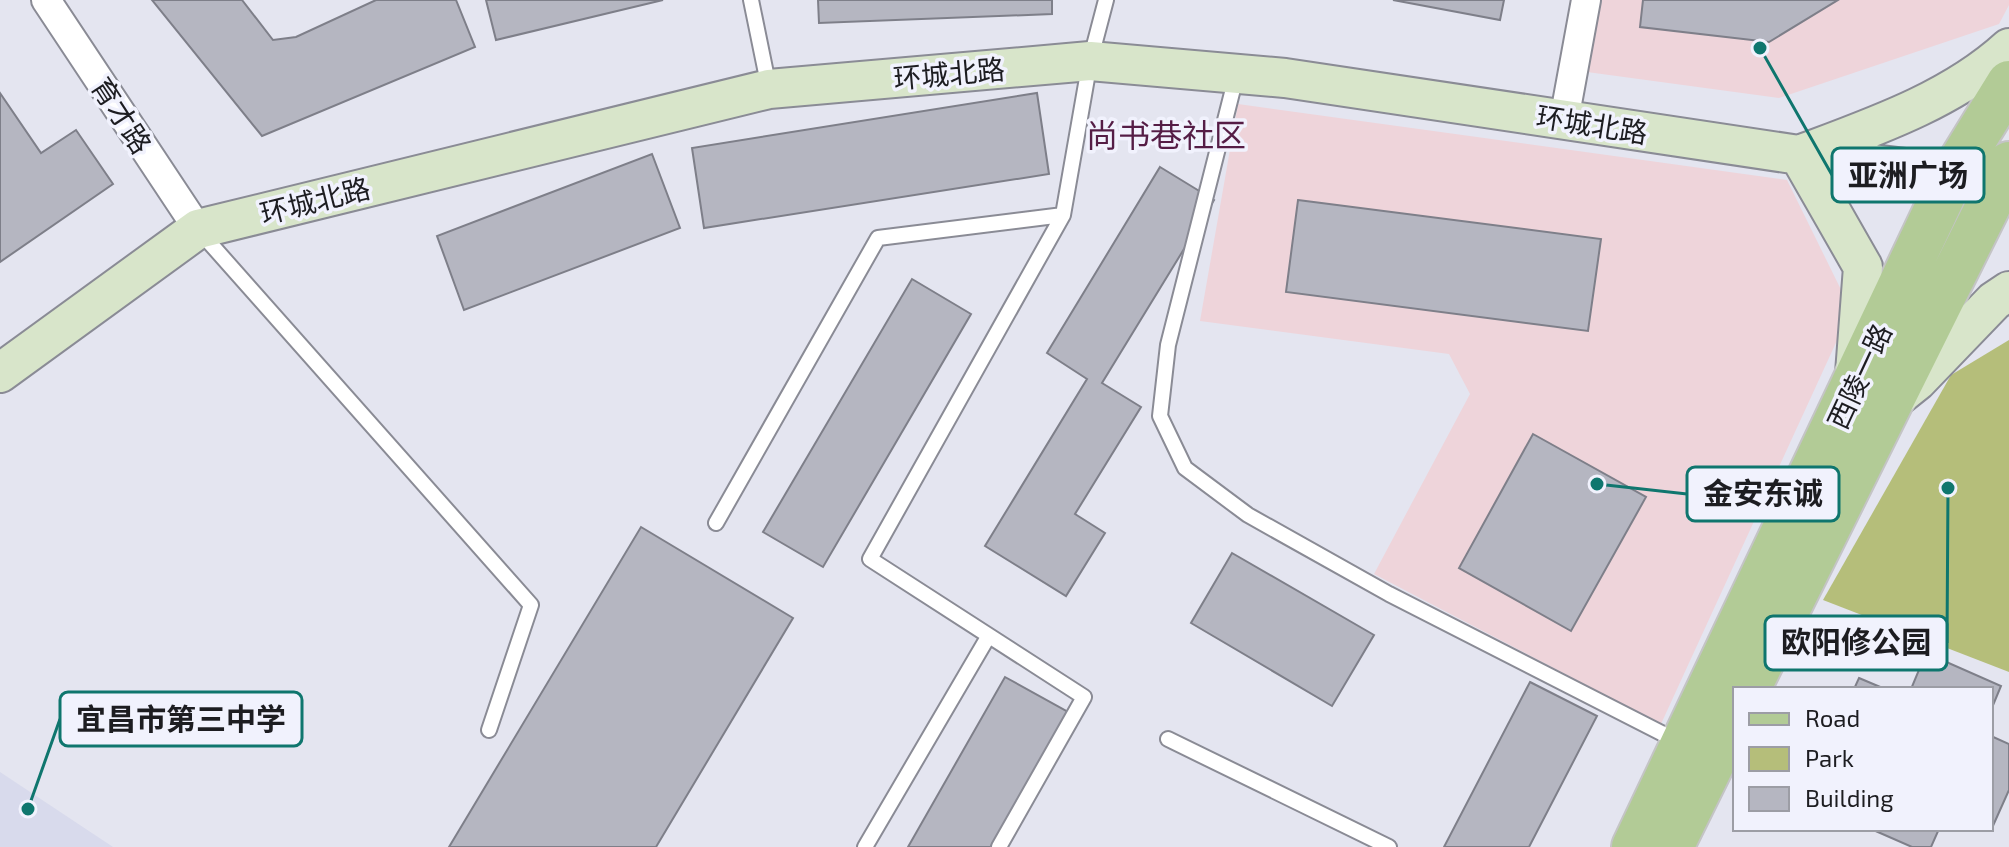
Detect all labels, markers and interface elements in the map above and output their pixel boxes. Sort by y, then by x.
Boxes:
street label: 环城北路 [892,51,1006,95]
street label: 育才路 [85,71,159,159]
street label: 环城北路 [1534,98,1650,150]
district label: 尚书巷社区 [1086,115,1246,153]
callout: 亚洲广场 [1832,148,1984,202]
text: 亚洲广场 [1848,156,1968,192]
street label: 环城北路 [257,170,373,230]
street label: 西陵一路 [1820,318,1898,434]
callout: 金安东诚 [1687,467,1839,521]
text: 金安东诚 [1703,474,1823,510]
callout: 欧阳修公园 [1765,616,1947,670]
text: 欧阳修公园 [1781,623,1931,659]
legend [1733,687,1993,831]
callout: 宜昌市第三中学 [60,692,302,746]
text: 宜昌市第三中学 [76,700,286,736]
text: Road [1805,703,1860,732]
text: Park [1805,743,1854,772]
text: Building [1805,783,1894,812]

